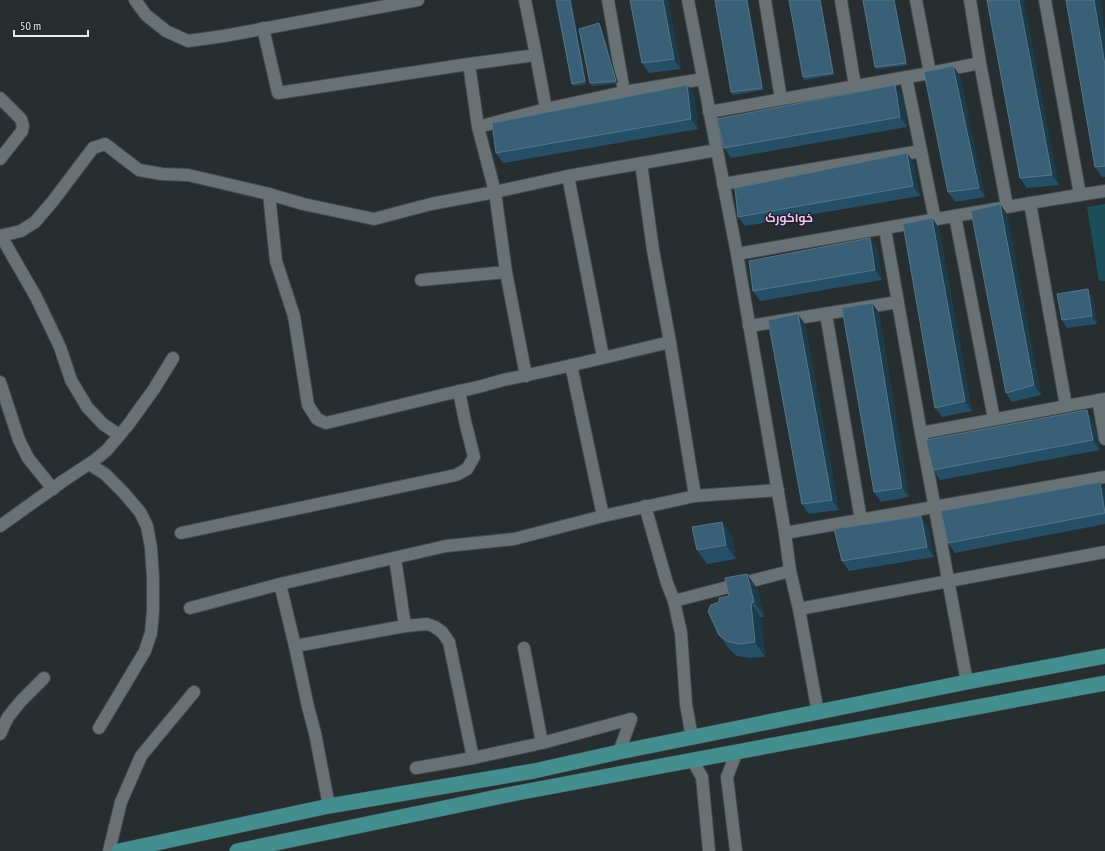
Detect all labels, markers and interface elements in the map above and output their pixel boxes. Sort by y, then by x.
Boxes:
scale bar [14,12,88,38]
text: 50 m [20,18,41,33]
district label: خواکورک [765,210,813,226]

